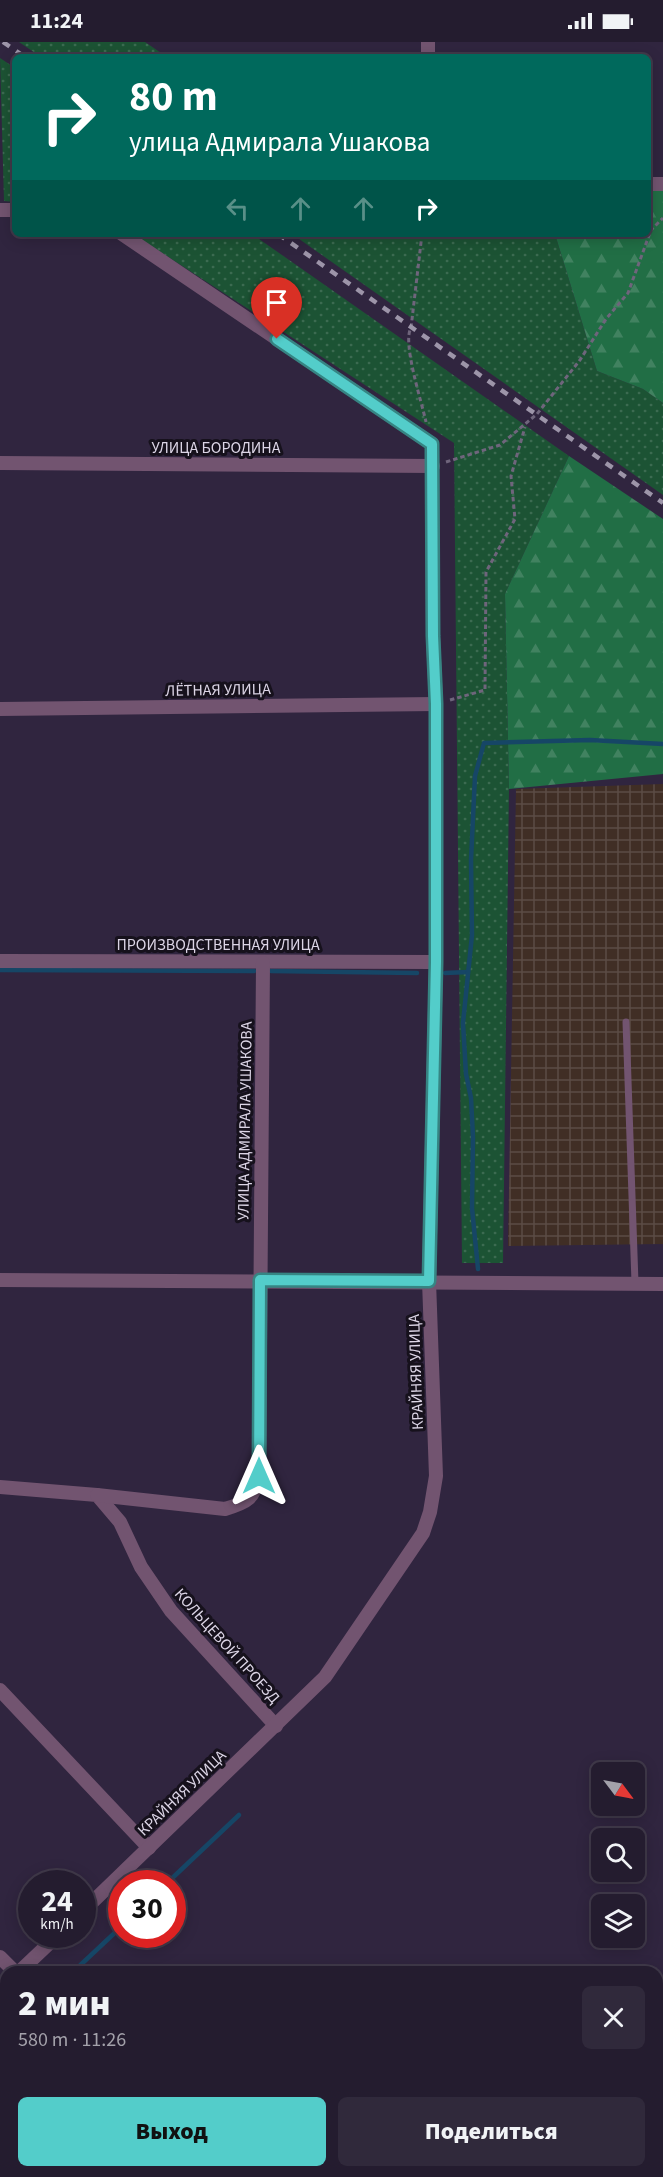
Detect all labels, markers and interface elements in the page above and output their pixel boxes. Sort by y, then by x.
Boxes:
text: 11:24 [30,5,83,37]
text: 80 m [129,67,218,127]
icon: right [30,78,108,156]
text: улица Адмирала Ушакова [129,123,430,162]
icon: left [221,192,254,225]
icon: ahead [284,192,317,225]
icon: ahead [347,192,380,225]
icon: right [410,192,443,225]
pin [251,277,302,339]
icon: arrive [260,286,293,319]
street label: УЛИЦА БОРОДИНА [152,437,281,459]
street label: ЛЁТНАЯ УЛИЦА [165,678,271,702]
street label: ПРОИЗВОДСТВЕННАЯ УЛИЦА [116,934,320,956]
street label: УЛИЦА АДМИРАЛА УШАКОВА [232,1021,258,1221]
street label: КРАЙНЯЯ УЛИЦА [403,1313,429,1430]
position arrow [227,1444,291,1508]
street label: КОЛЬЦЕВОЙ ПРОЕЗД [169,1584,285,1708]
street label: КРАЙНЯЯ УЛИЦА [133,1745,231,1841]
north arrow [591,1762,645,1816]
map controls [591,1762,645,1948]
button: search [591,1828,645,1882]
speed limit sign: 30 [108,1870,186,1948]
text: 24 [41,1880,73,1923]
button: layers [591,1894,645,1948]
text: km/h [40,1914,74,1935]
text: 2 мин [18,1978,111,2029]
button: close [582,1986,645,2049]
text: 580 m · 11:26 [18,2026,126,2054]
button: Выход [18,2097,326,2166]
button: Поделиться [338,2097,645,2166]

